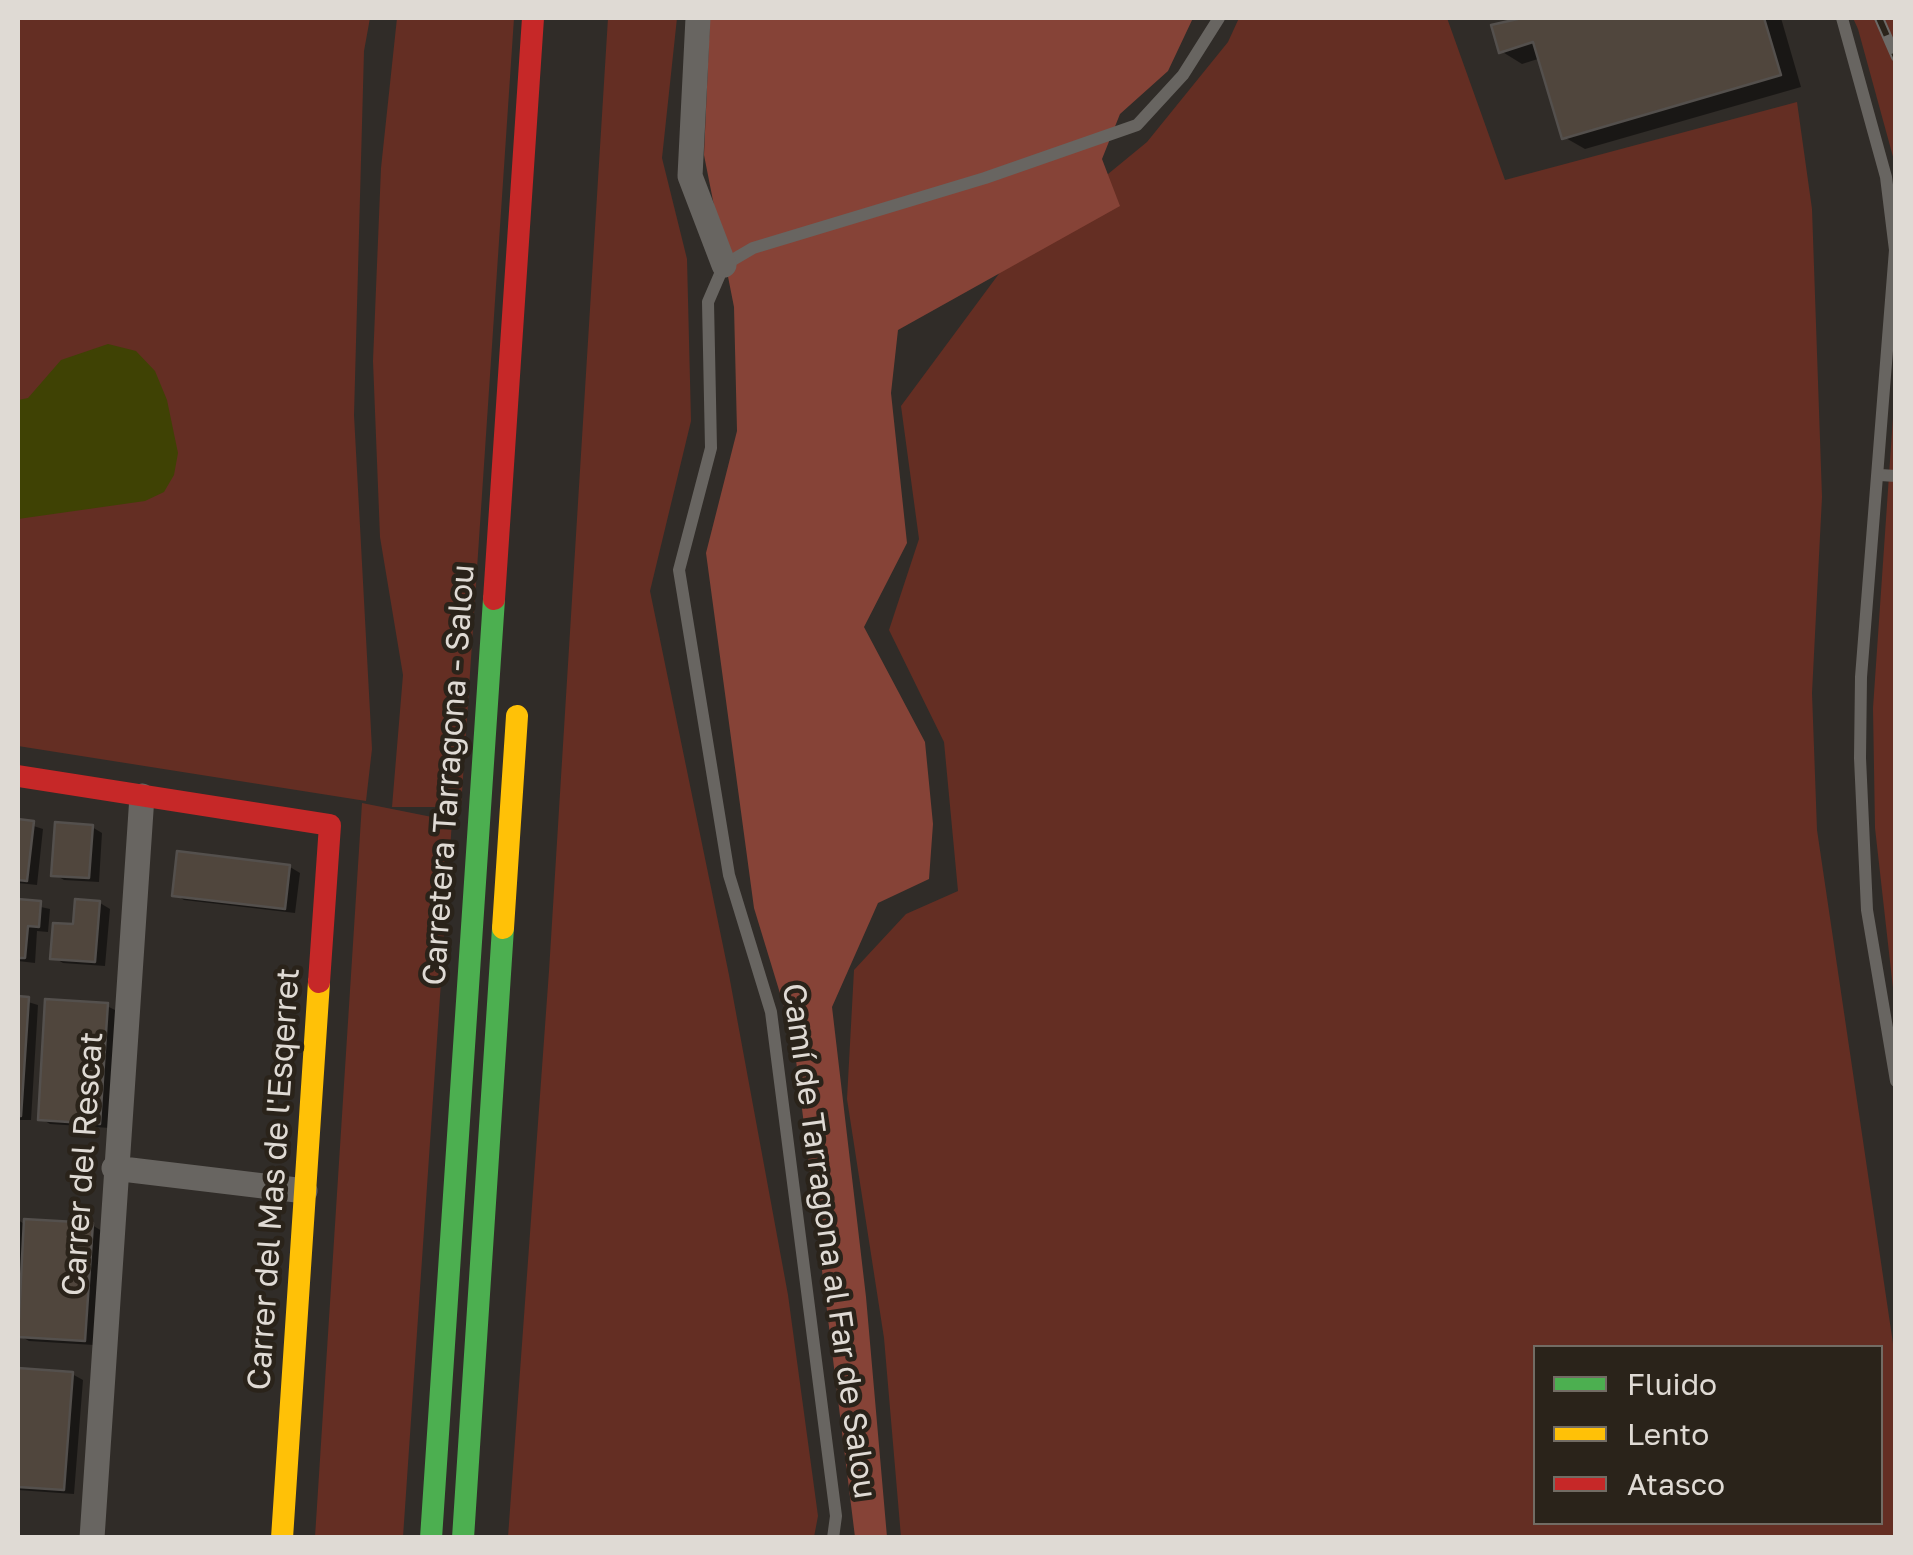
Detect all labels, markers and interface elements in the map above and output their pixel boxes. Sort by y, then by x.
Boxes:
street label: Carretera Tarragona - Salou [415,563,483,987]
street label: Carrer del Mas de l'Esqerret [240,966,308,1392]
street label: Camí de Tarragona al Far de Salou [774,981,884,1501]
street label: Carrer del Rescat [55,1031,111,1297]
legend [1533,1345,1883,1525]
text: Fluido [1627,1366,1717,1402]
text: Lento [1627,1416,1709,1452]
text: Atasco [1627,1466,1725,1502]

